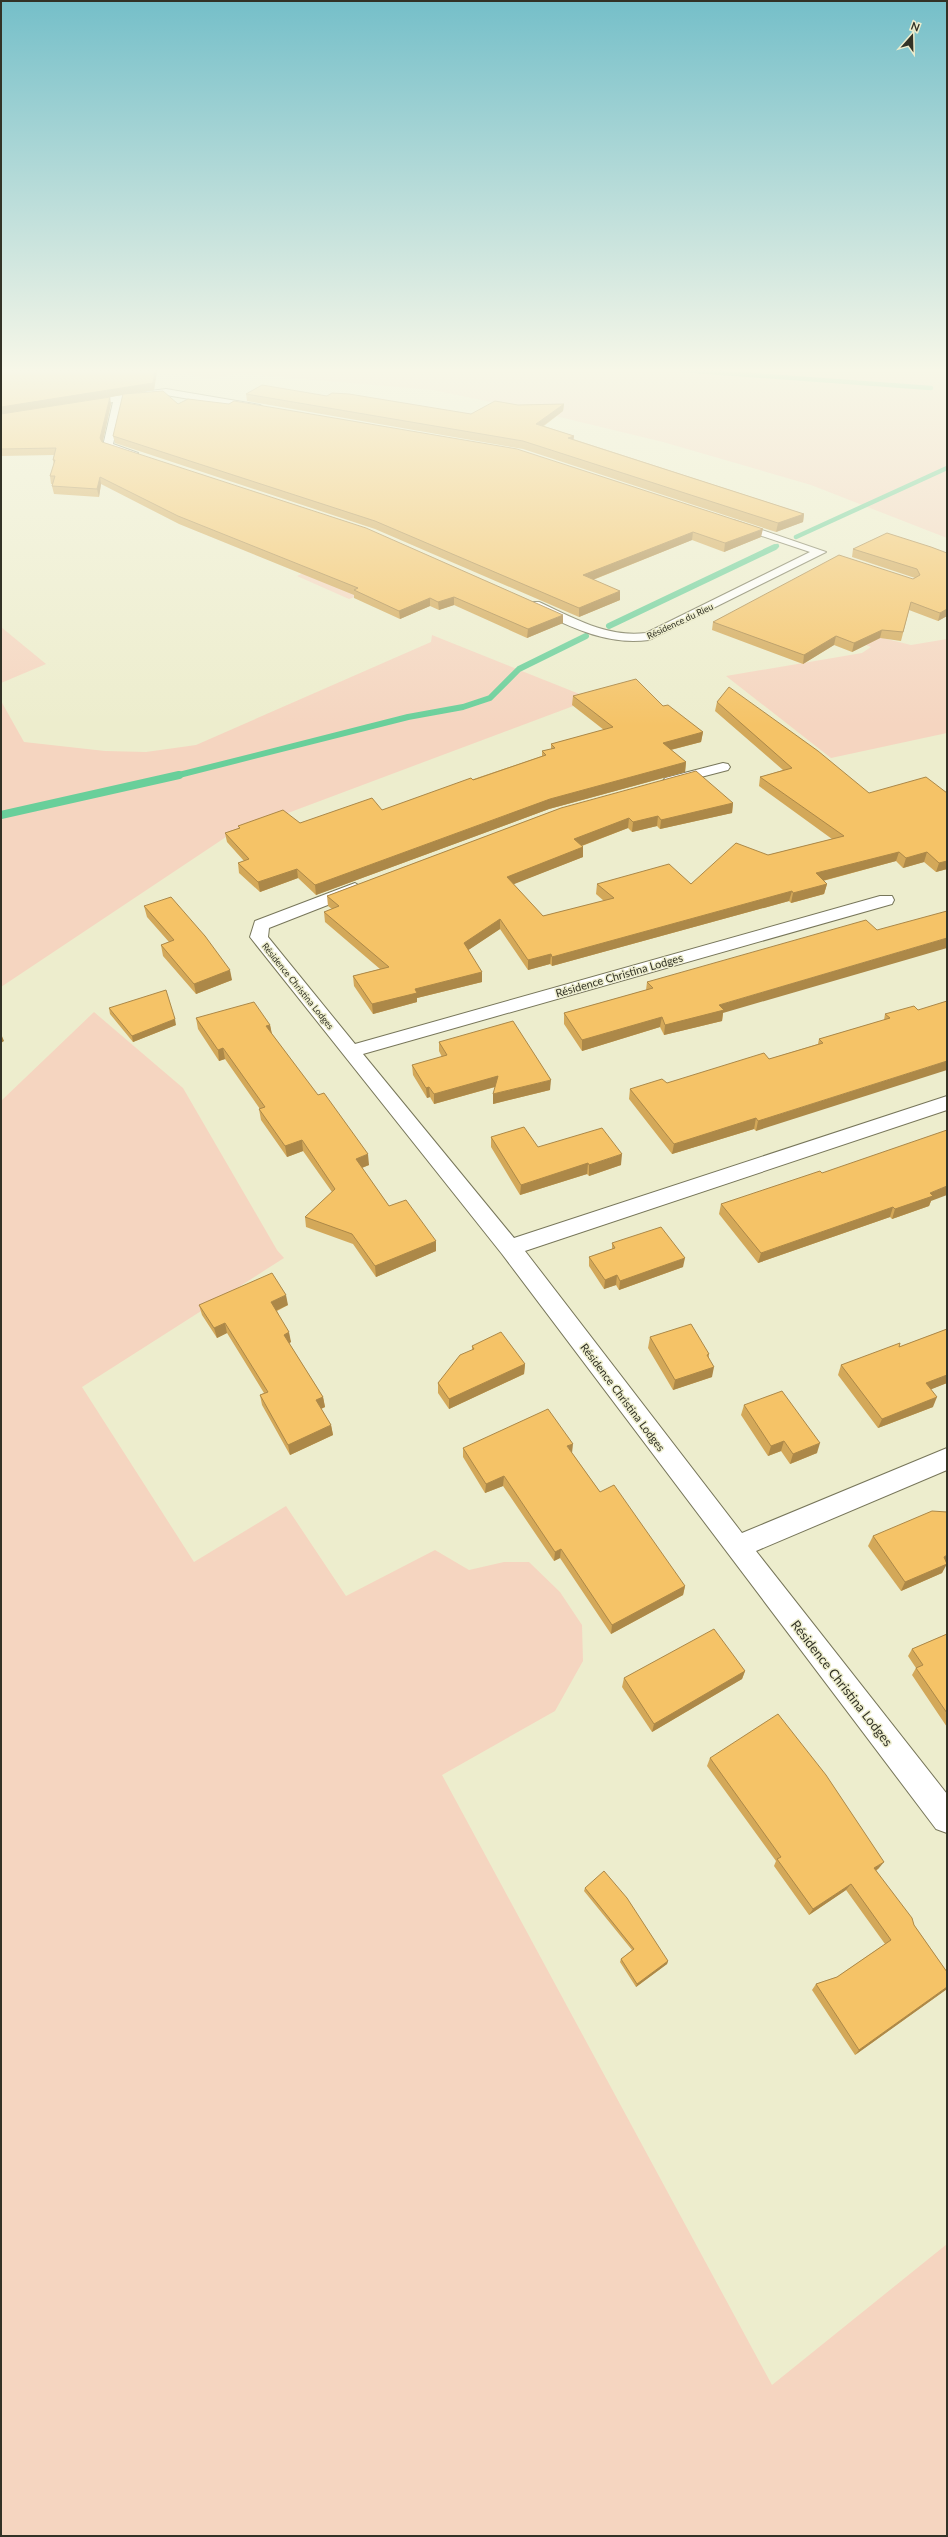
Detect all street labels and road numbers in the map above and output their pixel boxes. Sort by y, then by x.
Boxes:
street label: Résidence du Rieu [645,601,715,641]
street label: Résidence Christina Lodges [260,941,336,1031]
street label: Résidence Christina Lodges [554,951,684,999]
street label: Résidence Christina Lodges [578,1341,668,1454]
street label: Résidence Christina Lodges [788,1617,896,1749]

